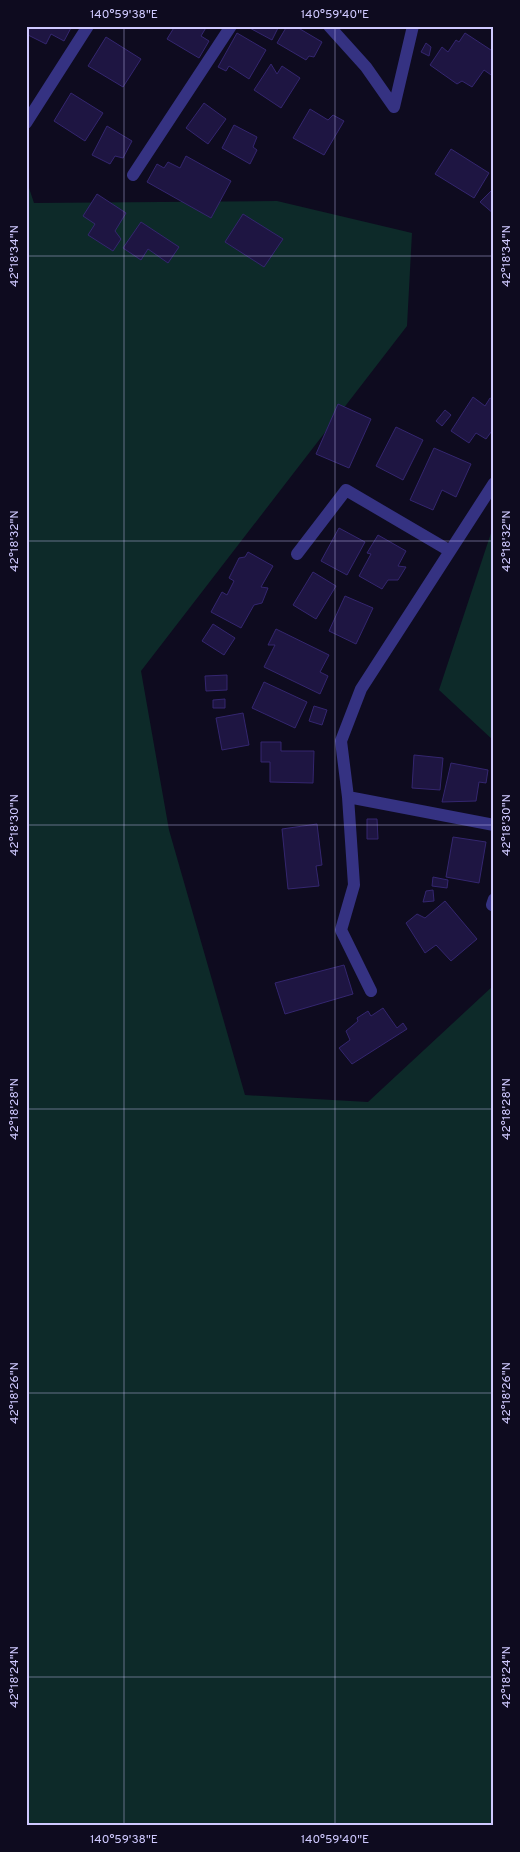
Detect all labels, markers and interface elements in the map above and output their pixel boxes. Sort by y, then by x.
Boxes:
text: 140°59'38"E [90,7,158,23]
text: 140°59'40"E [301,7,369,23]
text: 42°18'34"N [7,225,23,287]
text: 42°18'34"N [499,225,515,287]
text: 42°18'32"N [7,510,23,572]
text: 42°18'32"N [499,510,515,572]
text: 42°18'30"N [7,794,23,856]
text: 42°18'30"N [499,794,515,856]
text: 42°18'28"N [7,1078,23,1140]
text: 42°18'28"N [499,1078,515,1140]
text: 42°18'26"N [7,1362,23,1424]
text: 42°18'26"N [499,1362,515,1424]
text: 42°18'24"N [7,1646,23,1708]
text: 42°18'24"N [499,1646,515,1708]
text: 140°59'38"E [90,1832,158,1848]
text: 140°59'40"E [301,1832,369,1848]

